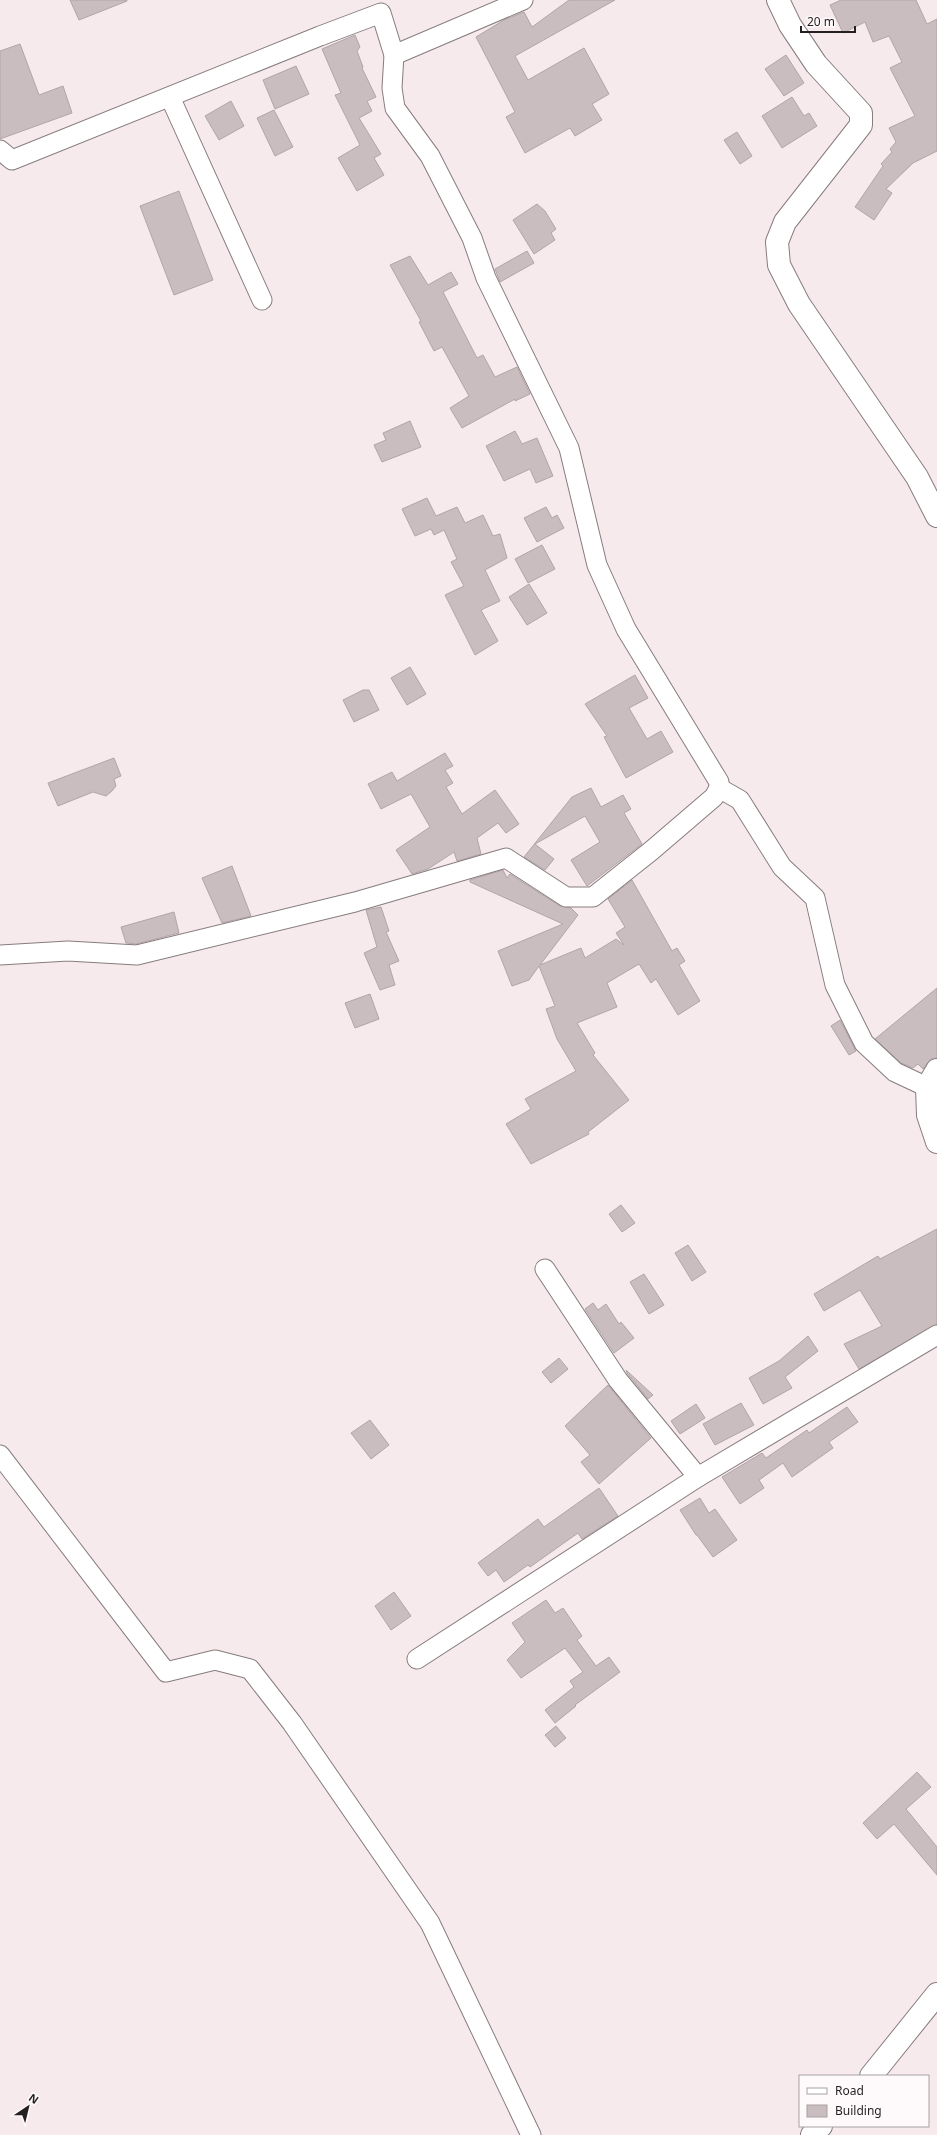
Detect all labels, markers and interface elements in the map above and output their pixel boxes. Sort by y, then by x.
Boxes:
scale bar [801,8,855,34]
text: 20 m [807,13,835,30]
legend [799,2075,929,2127]
text: Road [835,2082,864,2099]
north arrow [8,2087,48,2127]
text: N [26,2090,42,2107]
text: Building [835,2102,882,2119]

